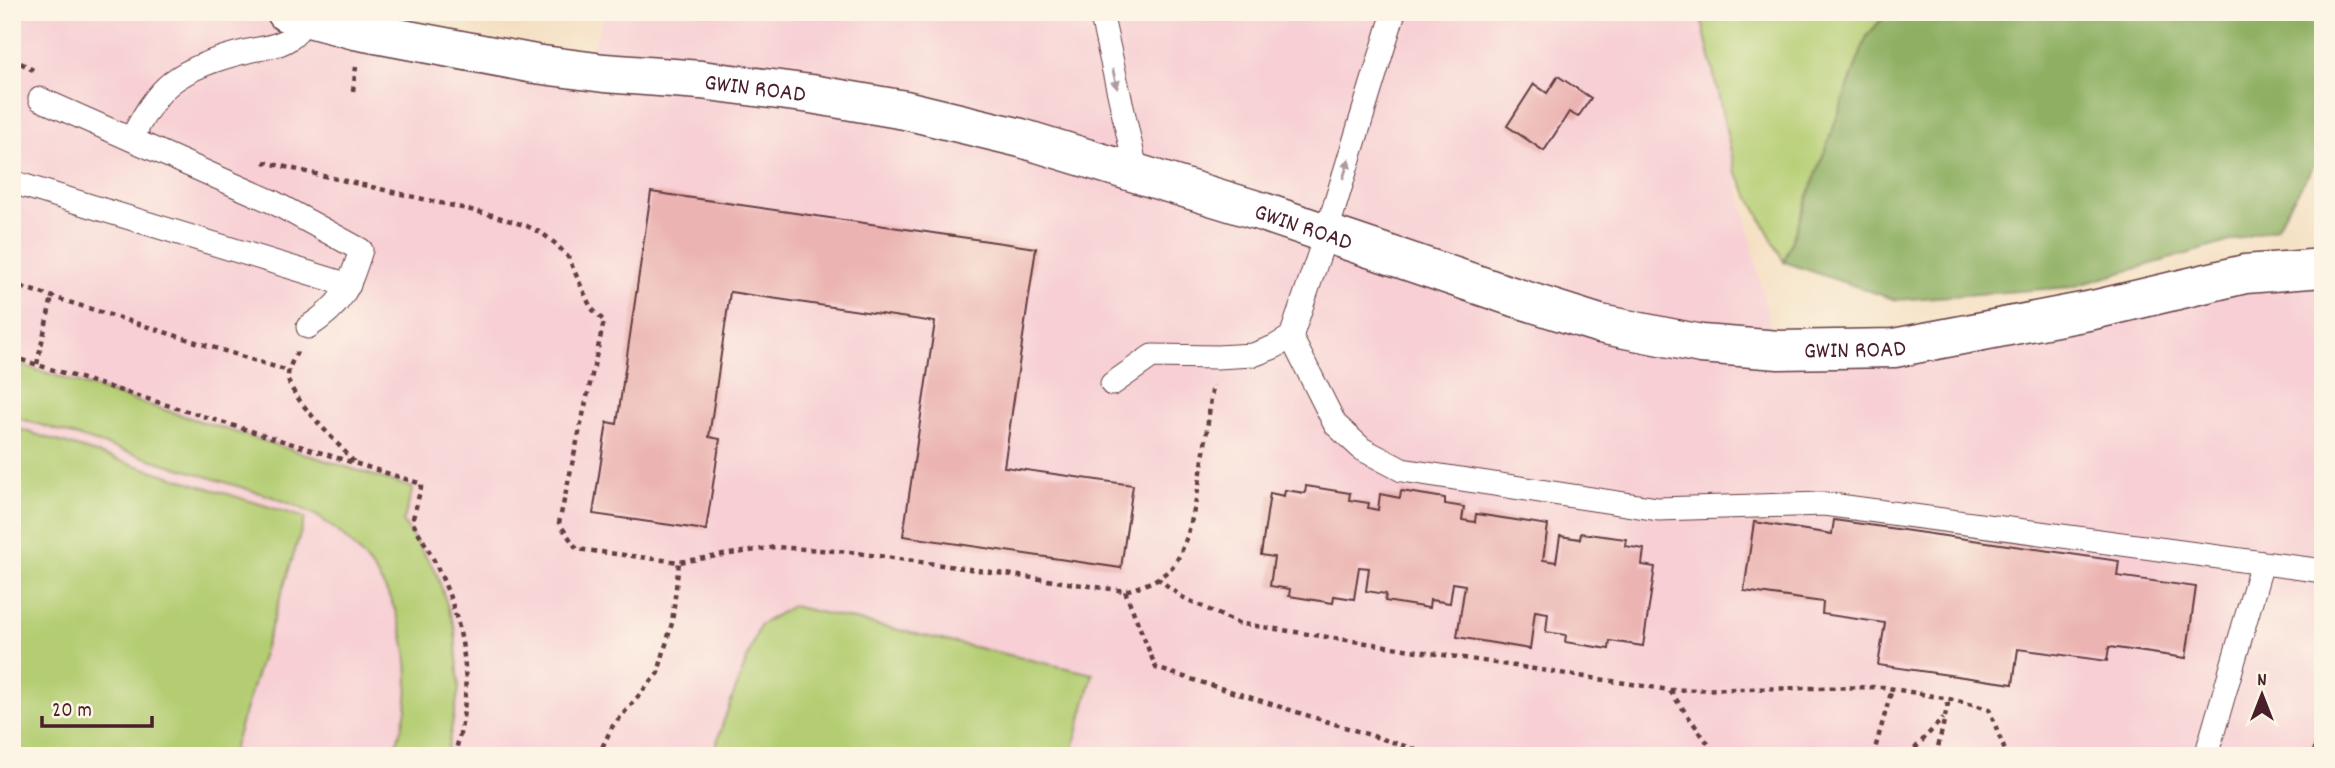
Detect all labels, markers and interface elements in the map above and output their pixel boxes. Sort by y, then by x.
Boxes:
street label: GWIN ROAD [702,67,807,113]
one-way arrow [1110,68,1121,90]
one-way arrow [1341,158,1352,179]
street label: GWIN ROAD [1250,196,1356,261]
street label: GWIN ROAD [1804,332,1909,370]
north arrow [2226,660,2296,730]
text: N [2257,668,2267,695]
scale bar [42,684,152,728]
text: 20 m [52,697,92,727]

